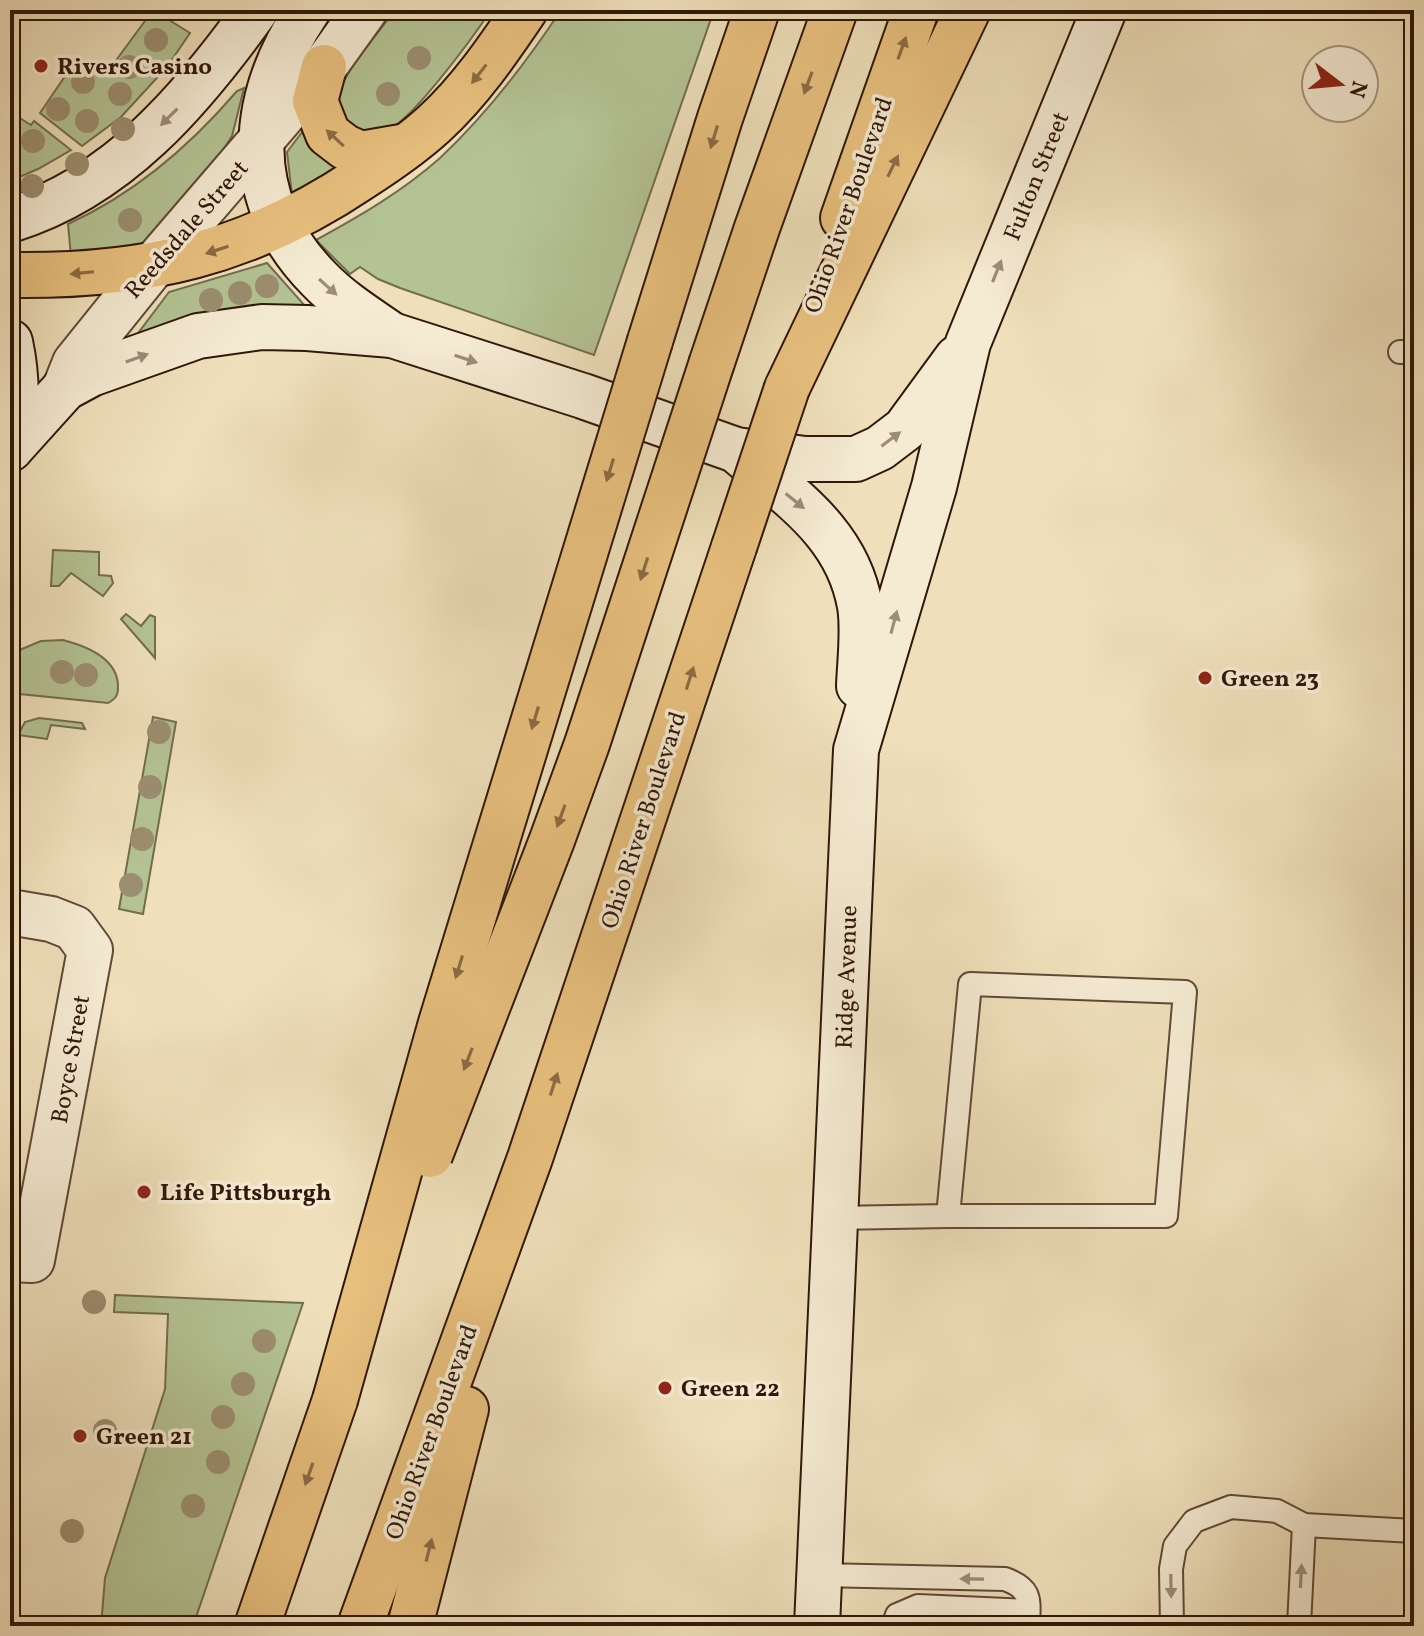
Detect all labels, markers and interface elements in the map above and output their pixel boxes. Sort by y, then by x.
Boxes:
one-way arrow [896,36,909,60]
north arrow [1300,44,1380,124]
place label: Rivers Casino [57,51,212,85]
marker: Rivers Casino [32,57,50,75]
one-way arrow [472,64,488,84]
one-way arrow [801,71,814,95]
text: N [1340,77,1374,101]
street label: Ohio River Boulevard [797,93,903,318]
one-way arrow [161,107,179,126]
street label: Fulton Street [997,107,1079,246]
one-way arrow [707,125,720,149]
one-way arrow [326,129,345,147]
street label: Reedsdale Street [118,153,257,307]
one-way arrow [886,154,900,177]
one-way arrow [205,244,229,257]
one-way arrow [991,259,1004,282]
one-way arrow [69,267,94,280]
one-way arrow [317,278,337,295]
one-way arrow [125,351,149,364]
one-way arrow [454,353,478,366]
one-way arrow [881,431,902,447]
one-way arrow [604,458,616,482]
one-way arrow [784,492,804,509]
one-way arrow [637,558,650,582]
one-way arrow [889,609,901,634]
place label: Green 23 [1221,663,1319,697]
one-way arrow [684,666,696,690]
marker: Green 23 [1196,669,1214,687]
one-way arrow [528,707,540,731]
street label: Ohio River Boulevard [594,708,696,934]
one-way arrow [554,804,567,828]
street label: Ridge Avenue [828,904,868,1050]
one-way arrow [452,955,465,979]
street label: Boyce Street [44,992,100,1126]
one-way arrow [461,1047,474,1071]
one-way arrow [549,1072,561,1096]
place label: Life Pittsburgh [160,1177,332,1211]
marker: Life Pittsburgh [135,1183,153,1201]
street label: Ohio River Boulevard [378,1320,488,1545]
place label: Green 22 [681,1373,780,1407]
marker: Green 22 [656,1379,674,1397]
place label: Green 21 [96,1421,192,1455]
marker: Green 21 [71,1427,89,1445]
one-way arrow [303,1462,315,1486]
one-way arrow [424,1538,436,1563]
one-way arrow [1295,1563,1308,1588]
one-way arrow [959,1572,984,1585]
one-way arrow [1165,1574,1178,1599]

